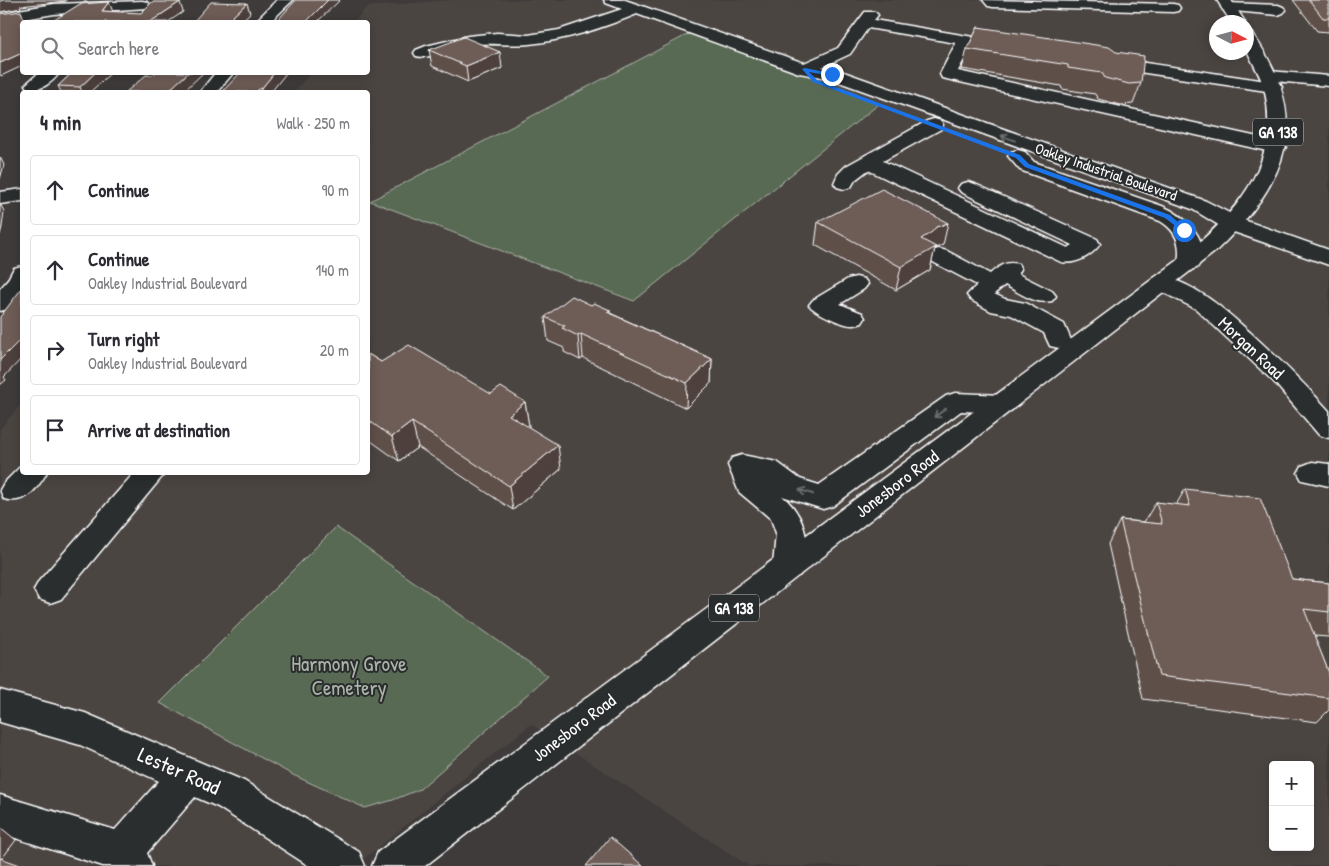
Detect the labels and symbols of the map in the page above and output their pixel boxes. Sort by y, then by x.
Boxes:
north arrow [1209,15,1254,60]
route end [821,63,844,86]
road number: GA 138 [1253,118,1303,146]
one-way arrow [1001,133,1017,142]
street label: Oakley Industrial Boulevard [1032,137,1180,206]
route start [1173,219,1196,242]
street label: Morgan Road [1213,311,1290,385]
one-way arrow [934,408,947,419]
street label: Jonesboro Road [850,444,944,523]
one-way arrow [798,487,814,497]
road number: GA 138 [709,594,759,622]
park label: Harmony Grove Cemetery [291,649,407,702]
street label: Jonesboro Road [527,688,621,767]
street label: Lester Road [133,740,225,802]

